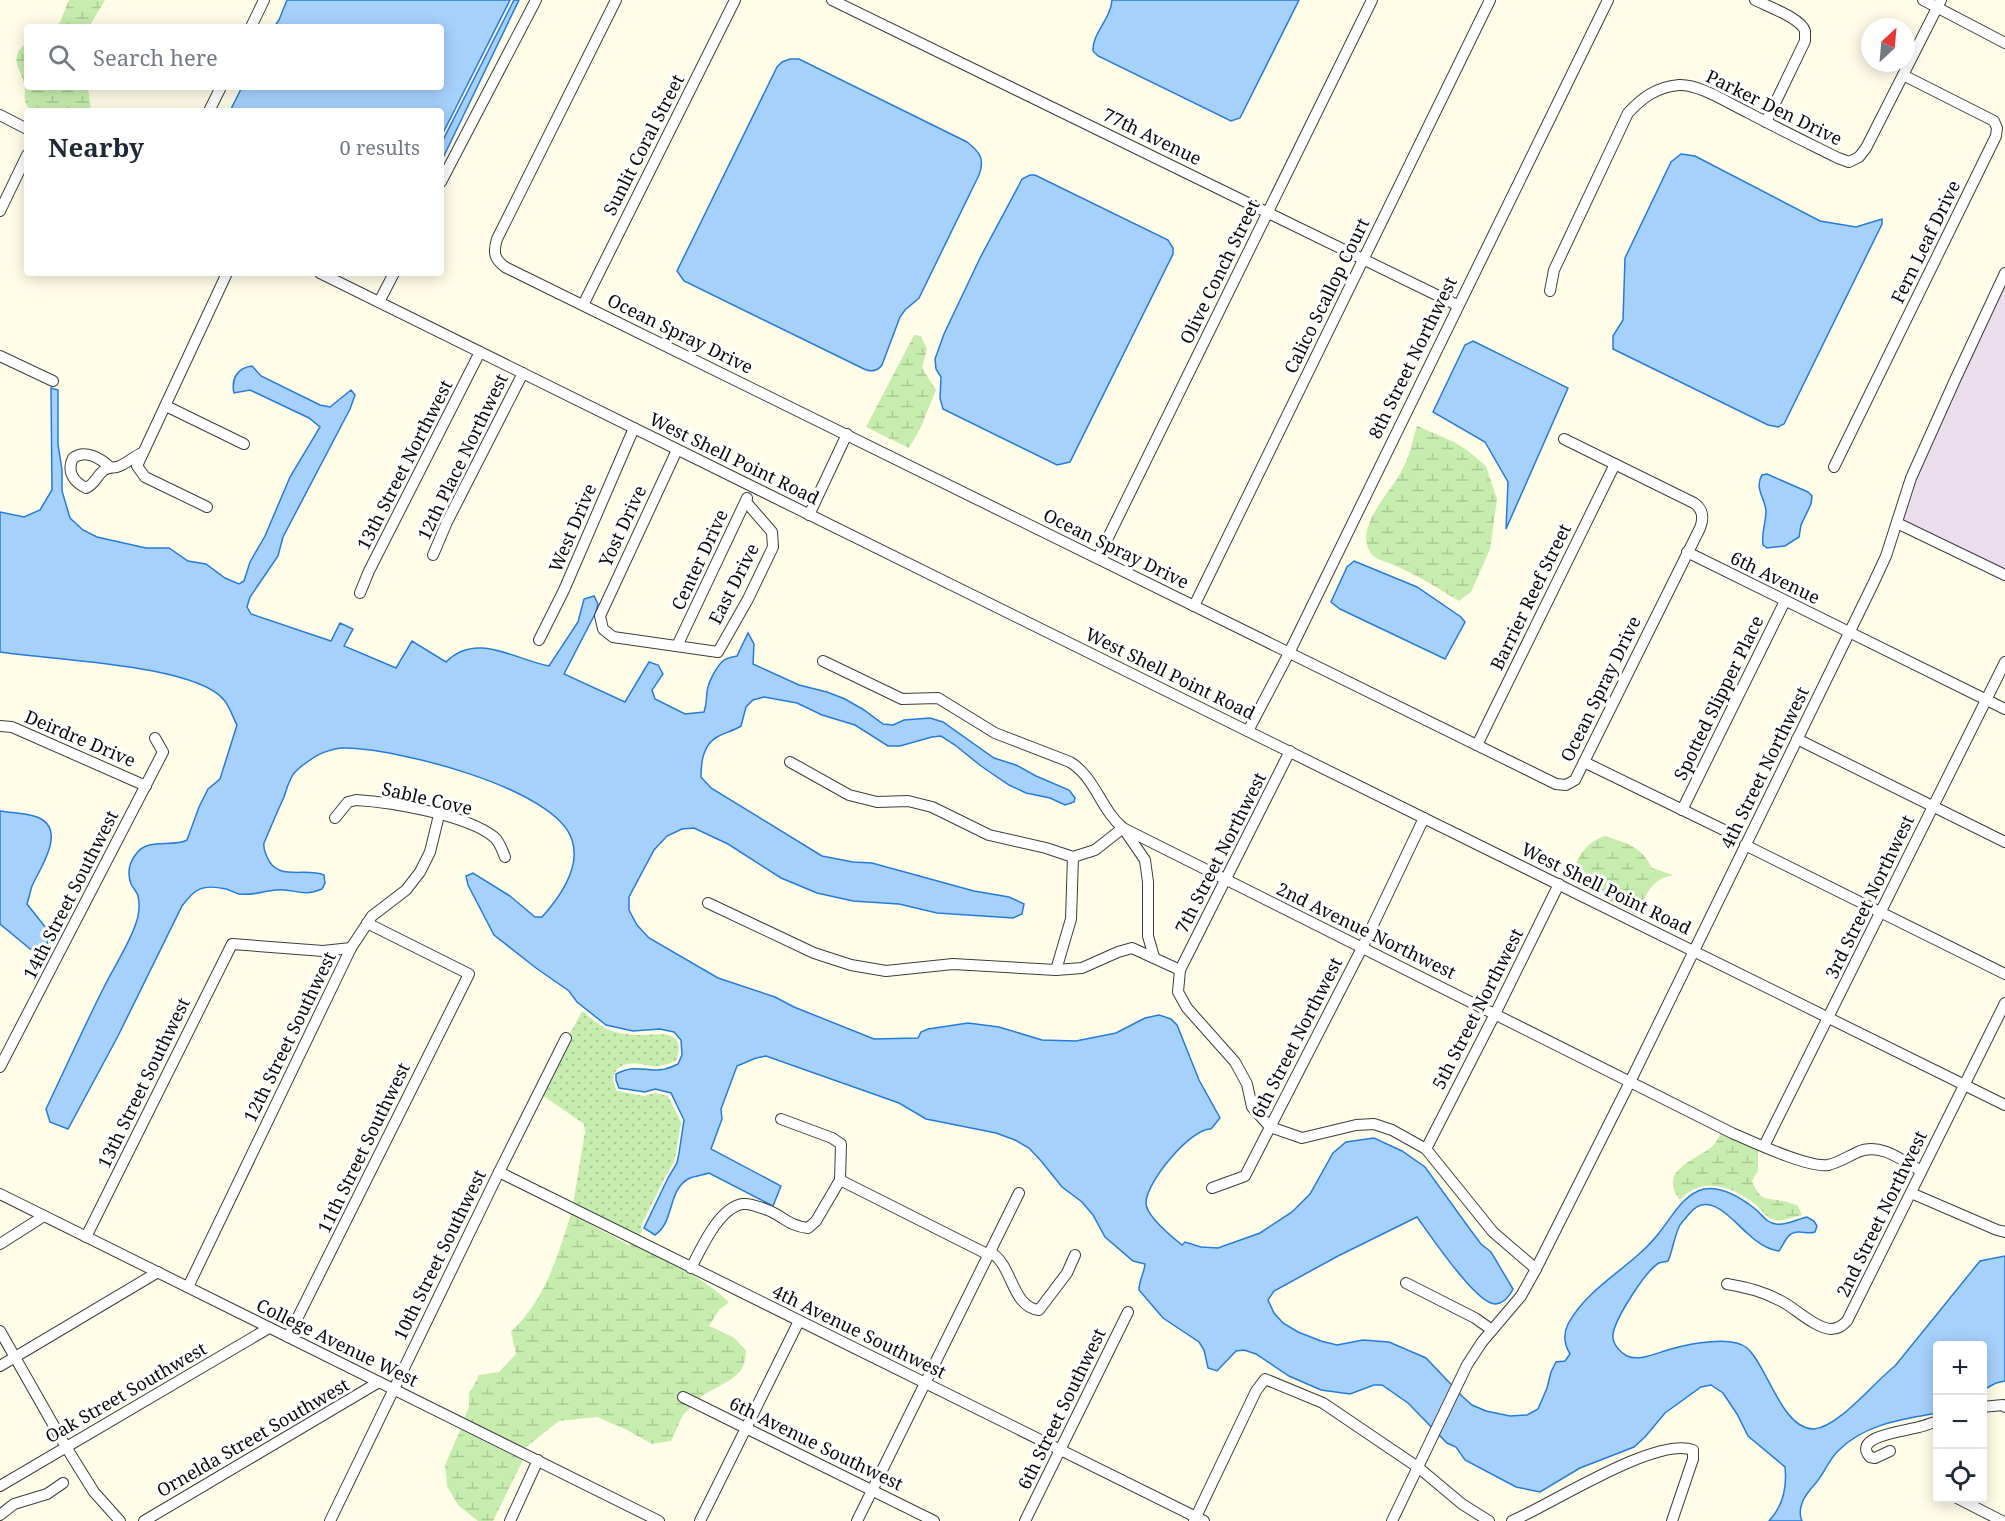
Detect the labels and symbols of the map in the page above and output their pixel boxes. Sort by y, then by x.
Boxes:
north arrow [1861,18,1915,72]
street label: Parker Den Drive [1702,64,1847,151]
street label: Sunlit Coral Street [597,70,689,219]
street label: 77th Avenue [1099,102,1206,170]
street label: Fern Leaf Drive [1885,176,1965,307]
street label: Olive Conch Street [1174,195,1264,348]
street label: Calico Scallop Court [1278,214,1374,377]
street label: 8th Street Northwest [1362,273,1462,443]
street label: Ocean Spray Drive [604,287,757,379]
street label: 12th Place Northwest [411,369,513,544]
street label: 13th Street Northwest [351,376,457,553]
street label: West Shell Point Road [645,406,823,510]
street label: West Drive [543,480,601,576]
street label: Yost Drive [592,481,651,571]
street label: Ocean Spray Drive [1040,502,1193,594]
street label: Center Drive [665,505,733,614]
street label: Barrier Reef Street [1484,519,1576,674]
street label: East Drive [702,539,764,628]
street label: 6th Avenue [1727,545,1824,609]
street label: Spotted Slipper Place [1668,611,1768,784]
street label: Ocean Spray Drive [1554,612,1646,765]
street label: West Shell Point Road [1081,621,1259,725]
street label: 4th Street Northwest [1714,683,1814,853]
street label: Deirdre Drive [21,704,139,772]
street label: 7th Street Northwest [1169,768,1271,937]
street label: Sable Cove [380,776,475,820]
street label: 14th Street Southwest [17,806,123,983]
street label: 3rd Street Northwest [1819,811,1919,982]
street label: West Shell Point Road [1517,836,1695,940]
street label: 2nd Avenue Northwest [1273,876,1460,984]
street label: 5th Street Northwest [1426,924,1528,1093]
street label: 12th Street Southwest [237,948,341,1126]
street label: 6th Street Northwest [1245,953,1347,1122]
street label: 13th Street Southwest [91,994,195,1172]
street label: 11th Street Southwest [311,1059,415,1237]
street label: 2nd Street Northwest [1830,1126,1932,1301]
street label: 10th Street Southwest [387,1166,491,1344]
street label: 4th Avenue Southwest [769,1279,950,1384]
street label: College Avenue West [253,1292,422,1392]
street label: 6th Street Southwest [1012,1324,1111,1493]
street label: Oak Street Southwest [40,1336,211,1448]
street label: Ornelda Street Southwest [152,1372,353,1502]
street label: 6th Avenue Southwest [726,1391,907,1496]

